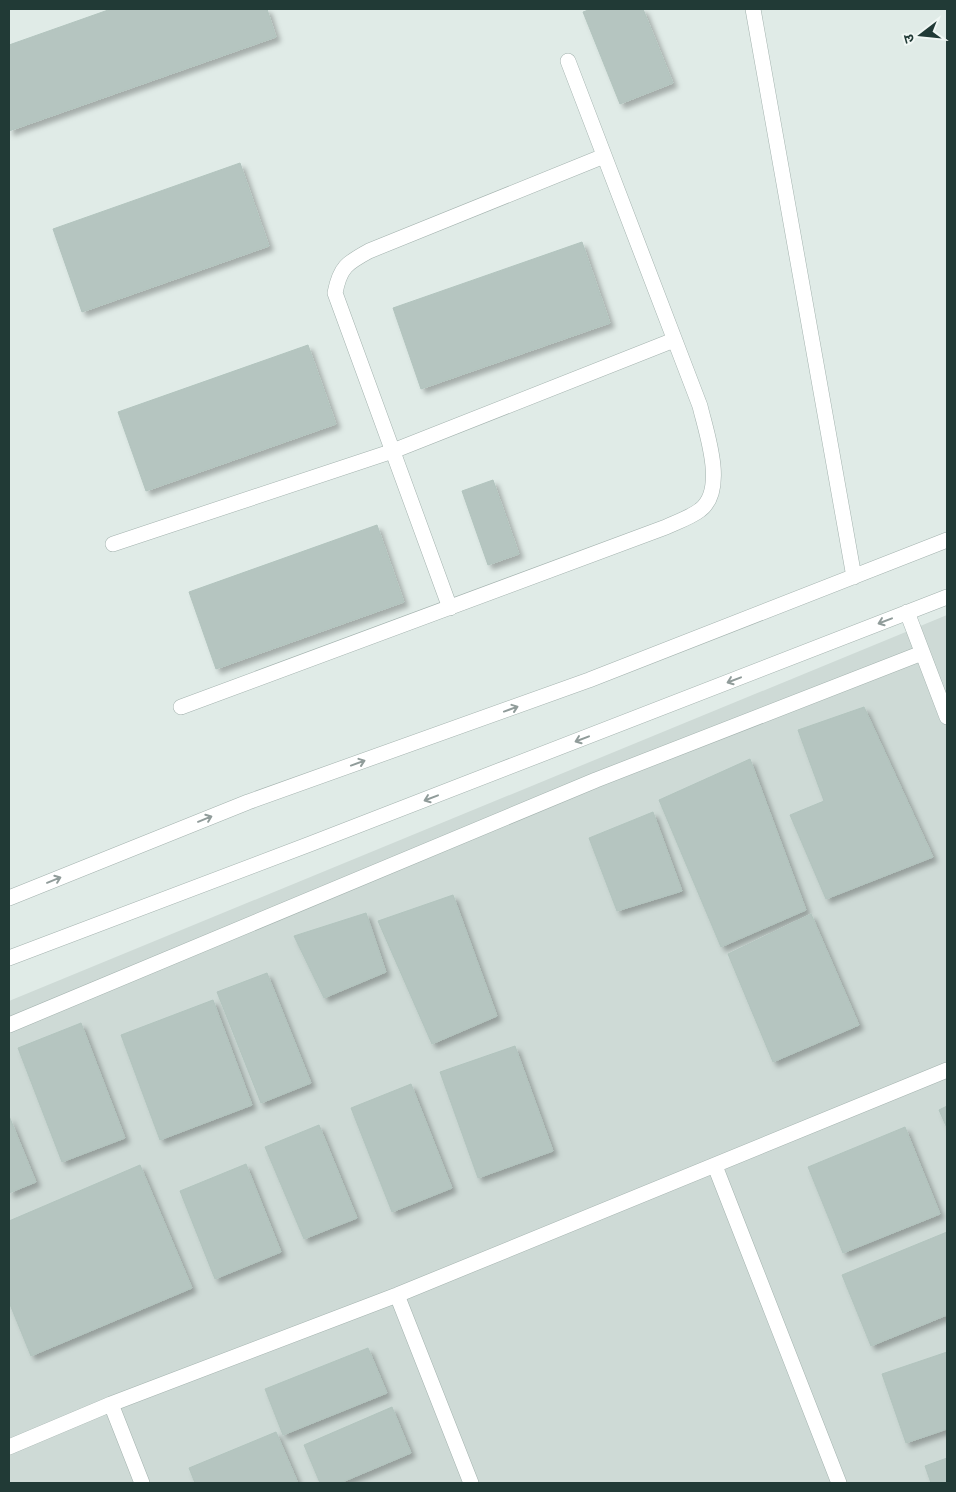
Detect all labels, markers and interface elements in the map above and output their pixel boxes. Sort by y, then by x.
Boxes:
north arrow [896,10,946,60]
text: उ [899,31,918,45]
one-way arrow [878,617,893,626]
one-way arrow [727,676,742,685]
one-way arrow [502,704,518,713]
one-way arrow [575,735,591,744]
one-way arrow [349,758,365,767]
one-way arrow [424,793,439,803]
one-way arrow [197,814,212,824]
one-way arrow [46,874,61,884]

